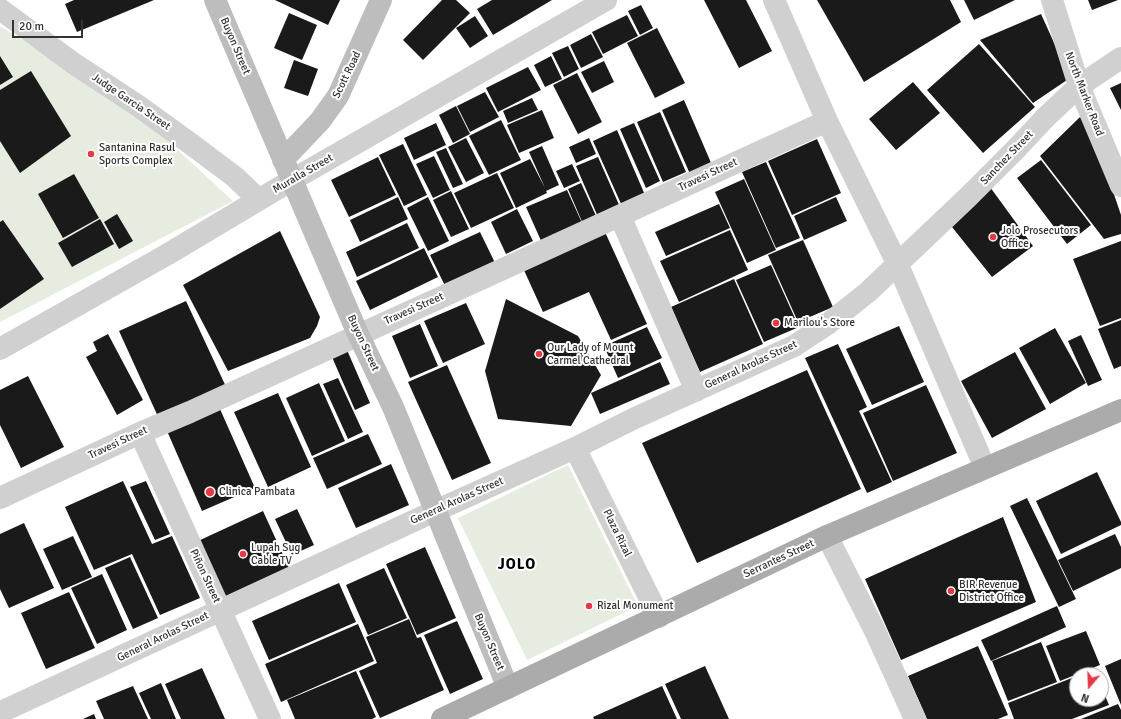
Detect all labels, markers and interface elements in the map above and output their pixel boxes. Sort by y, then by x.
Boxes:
scale bar [14,12,85,38]
street label: Buyon Street [217,16,253,76]
text: 20 m [19,19,44,34]
street label: Scott Road [330,49,364,101]
street label: North Marker Road [1062,50,1106,138]
street label: Judge Garcia Street [89,71,173,133]
street label: Sanchez Street [978,128,1036,188]
place label: Santanina Rasul Sports Complex [99,141,175,167]
marker: Santanina Rasul Sports Complex [86,149,96,159]
street label: Muralla Street [270,151,336,197]
street label: Travesi Street [676,156,740,194]
place label: Jolo Prosecutors Office [1001,224,1078,250]
marker: Jolo Prosecutors Office [988,232,998,242]
street label: Travesi Street [382,290,446,328]
street label: Buyon Street [344,313,382,373]
place label: Marilou's Store [784,316,855,330]
marker: Marilou's Store [771,318,781,328]
street label: General Arolas Street [703,338,799,392]
place label: Our Lady of Mount Carmel Cathedral [547,341,634,367]
marker: Our Lady of Mount Carmel Cathedral [534,349,544,359]
street label: Travesi Street [86,424,150,462]
street label: General Arolas Street [409,475,505,527]
place label: Clinica Pambata [219,485,295,499]
marker: Clinica Pambata [204,486,216,498]
street label: Plaza Rizal [600,507,634,559]
street label: Serrantes Street [742,537,816,581]
place label: Lupah Sug Cable TV [251,541,300,567]
street label: Piñon Street [187,547,223,605]
marker: Lupah Sug Cable TV [238,549,248,559]
district label: JOLO [498,556,536,574]
place label: BIR Revenue District Office [959,578,1024,604]
marker: BIR Revenue District Office [946,586,956,596]
place label: Rizal Monument [597,599,673,613]
marker: Rizal Monument [584,601,594,611]
street label: General Arolas Street [115,609,211,665]
street label: Buyon Street [471,612,507,672]
north arrow [1069,667,1109,707]
text: N [1080,690,1091,705]

